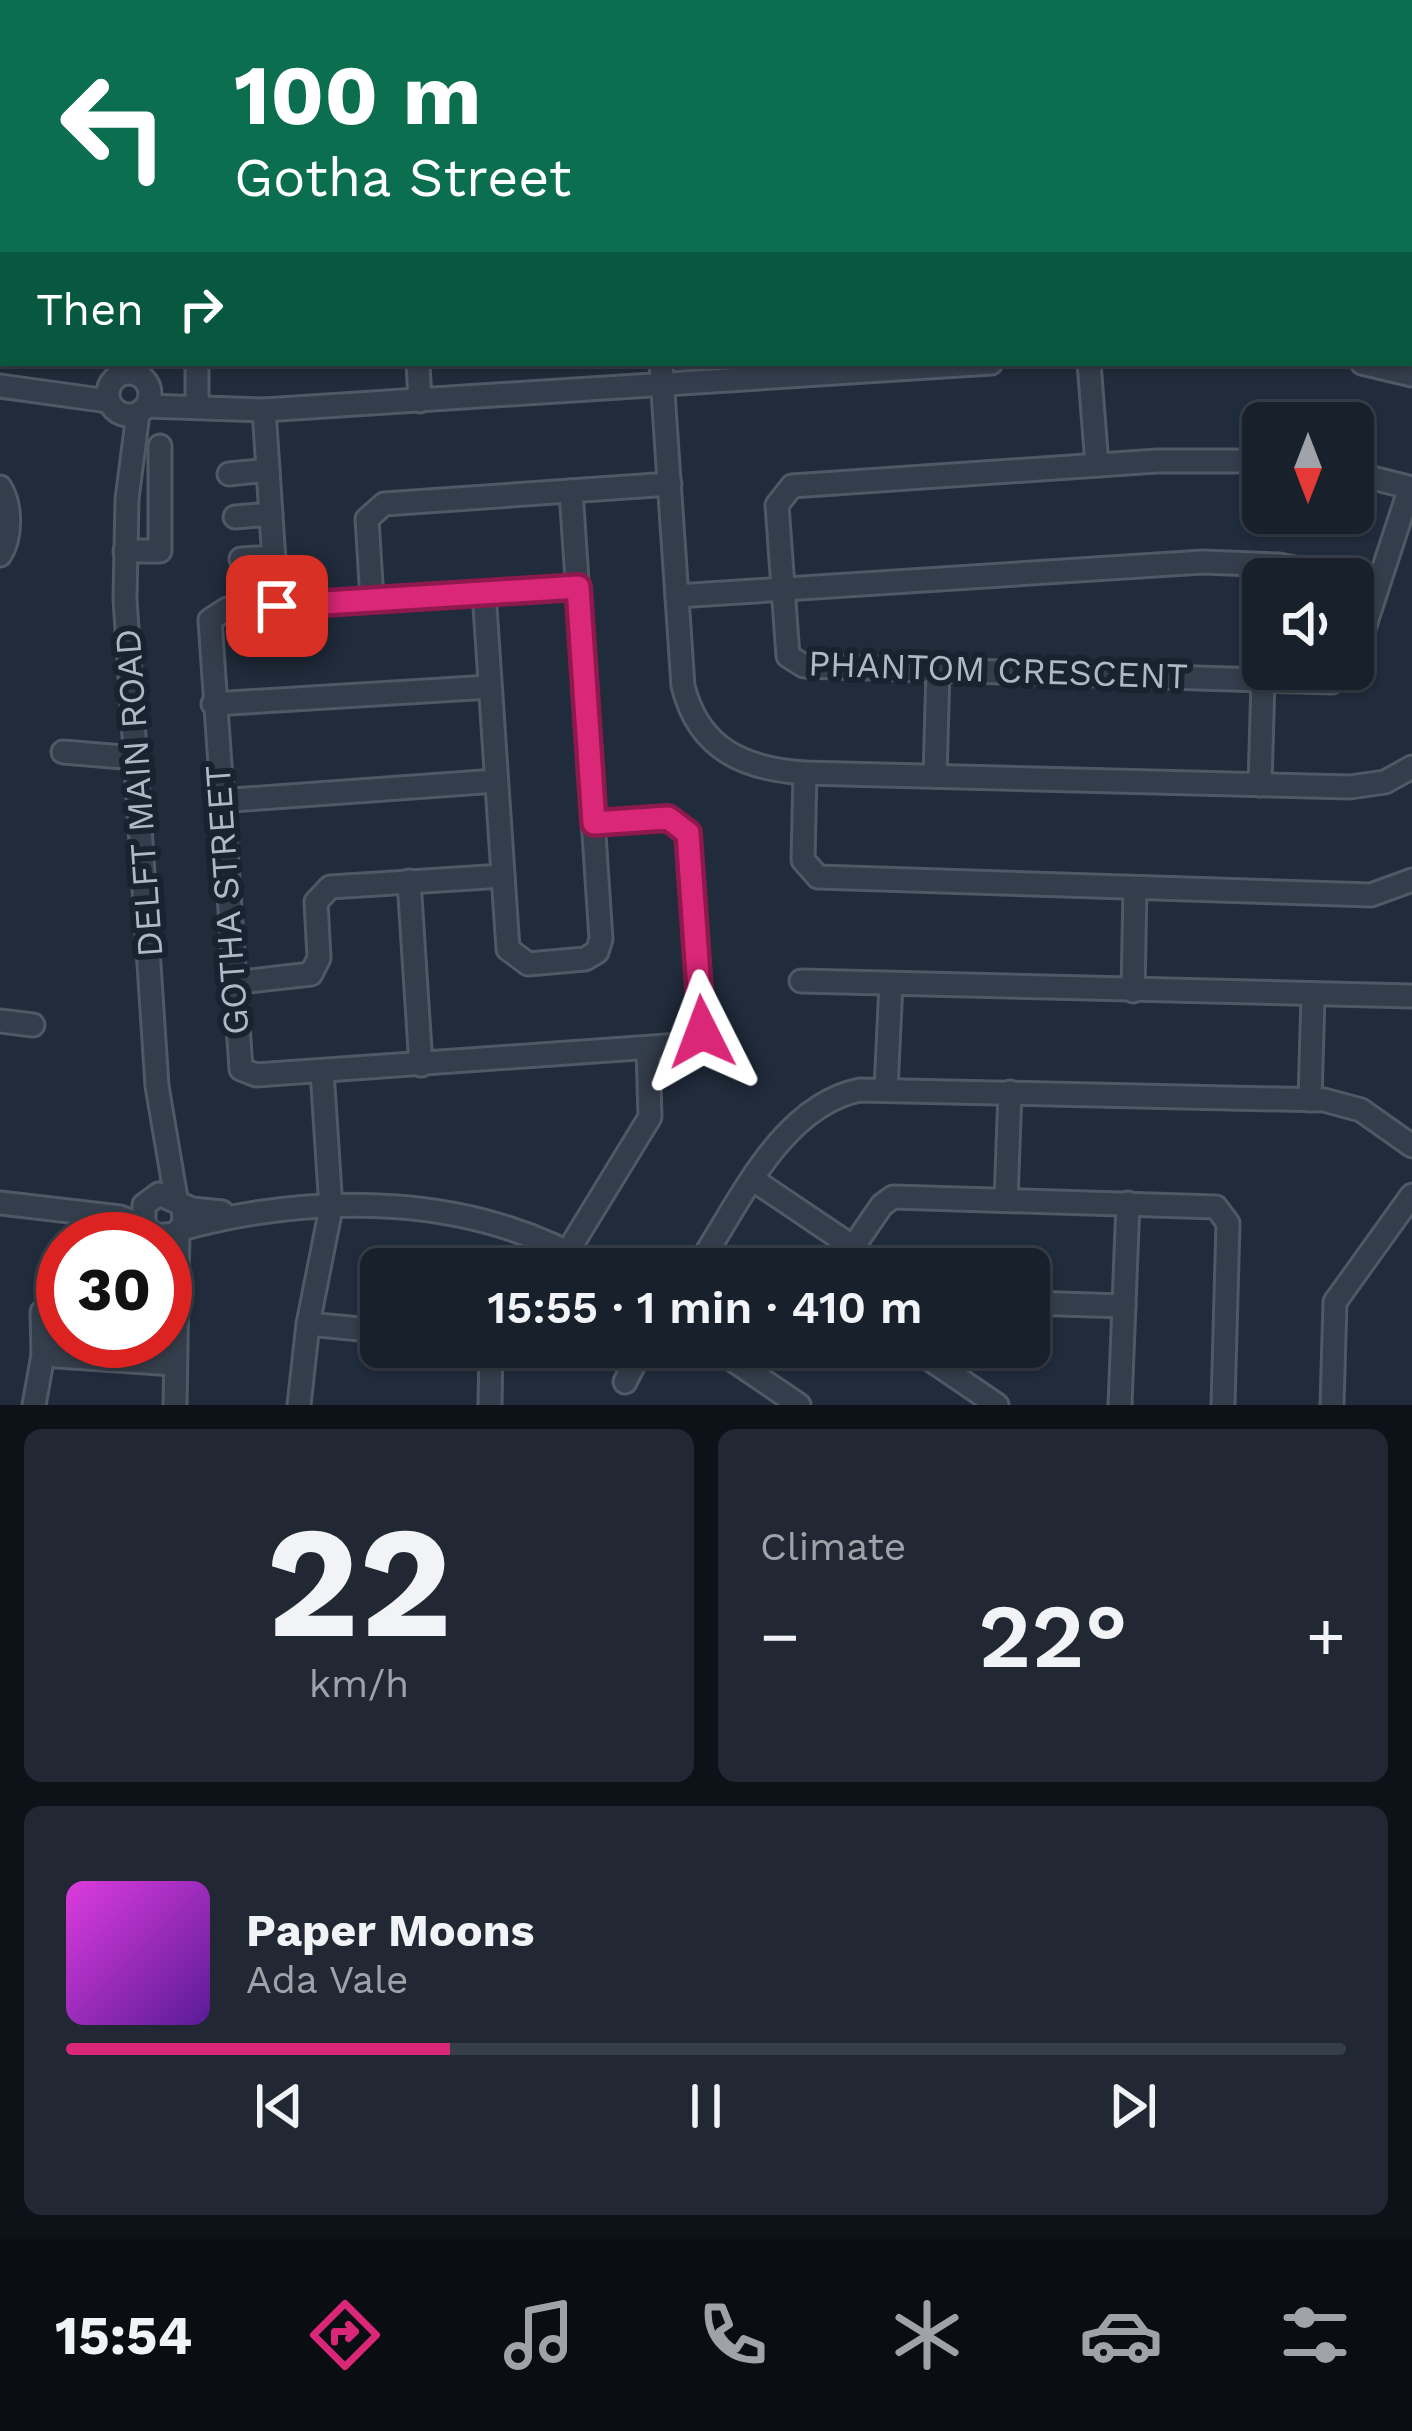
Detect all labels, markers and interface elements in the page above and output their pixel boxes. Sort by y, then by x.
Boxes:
text: 100 m [234,46,481,144]
icon: left [36,48,192,204]
text: Gotha Street [234,146,571,209]
icon: right [168,276,234,342]
text: Then [36,283,144,336]
north arrow [1242,402,1374,534]
map controls [1242,402,1374,690]
pin [226,555,328,657]
button: sound [1242,558,1374,690]
icon: arrive [244,573,310,639]
street label: DELFT MAIN ROAD [107,627,171,958]
street label: PHANTOM CRESCENT [807,642,1189,698]
street label: GOTHA STREET [197,764,257,1036]
position arrow [639,969,765,1095]
speed limit sign: 30 [36,1212,192,1368]
text: 15:55 · 1 min · 410 m [487,1281,923,1334]
text: 22 [266,1491,452,1674]
text: Climate [760,1524,906,1569]
text: 22° [978,1583,1128,1689]
text: − [760,1598,800,1675]
text: + [1306,1598,1346,1675]
text: km/h [309,1661,409,1706]
text: Paper Moons [246,1904,535,1957]
text: Ada Vale [246,1957,408,2002]
icon: previous [246,2073,312,2139]
icon: pause [673,2073,739,2139]
icon: next [1100,2073,1166,2139]
icon: directions [303,2293,387,2377]
icon: music [497,2293,581,2377]
icon: phone [691,2293,775,2377]
icon: climate [885,2293,969,2377]
icon: car [1079,2293,1163,2377]
icon: filters [1273,2293,1357,2377]
text: 15:54 [55,2304,192,2367]

